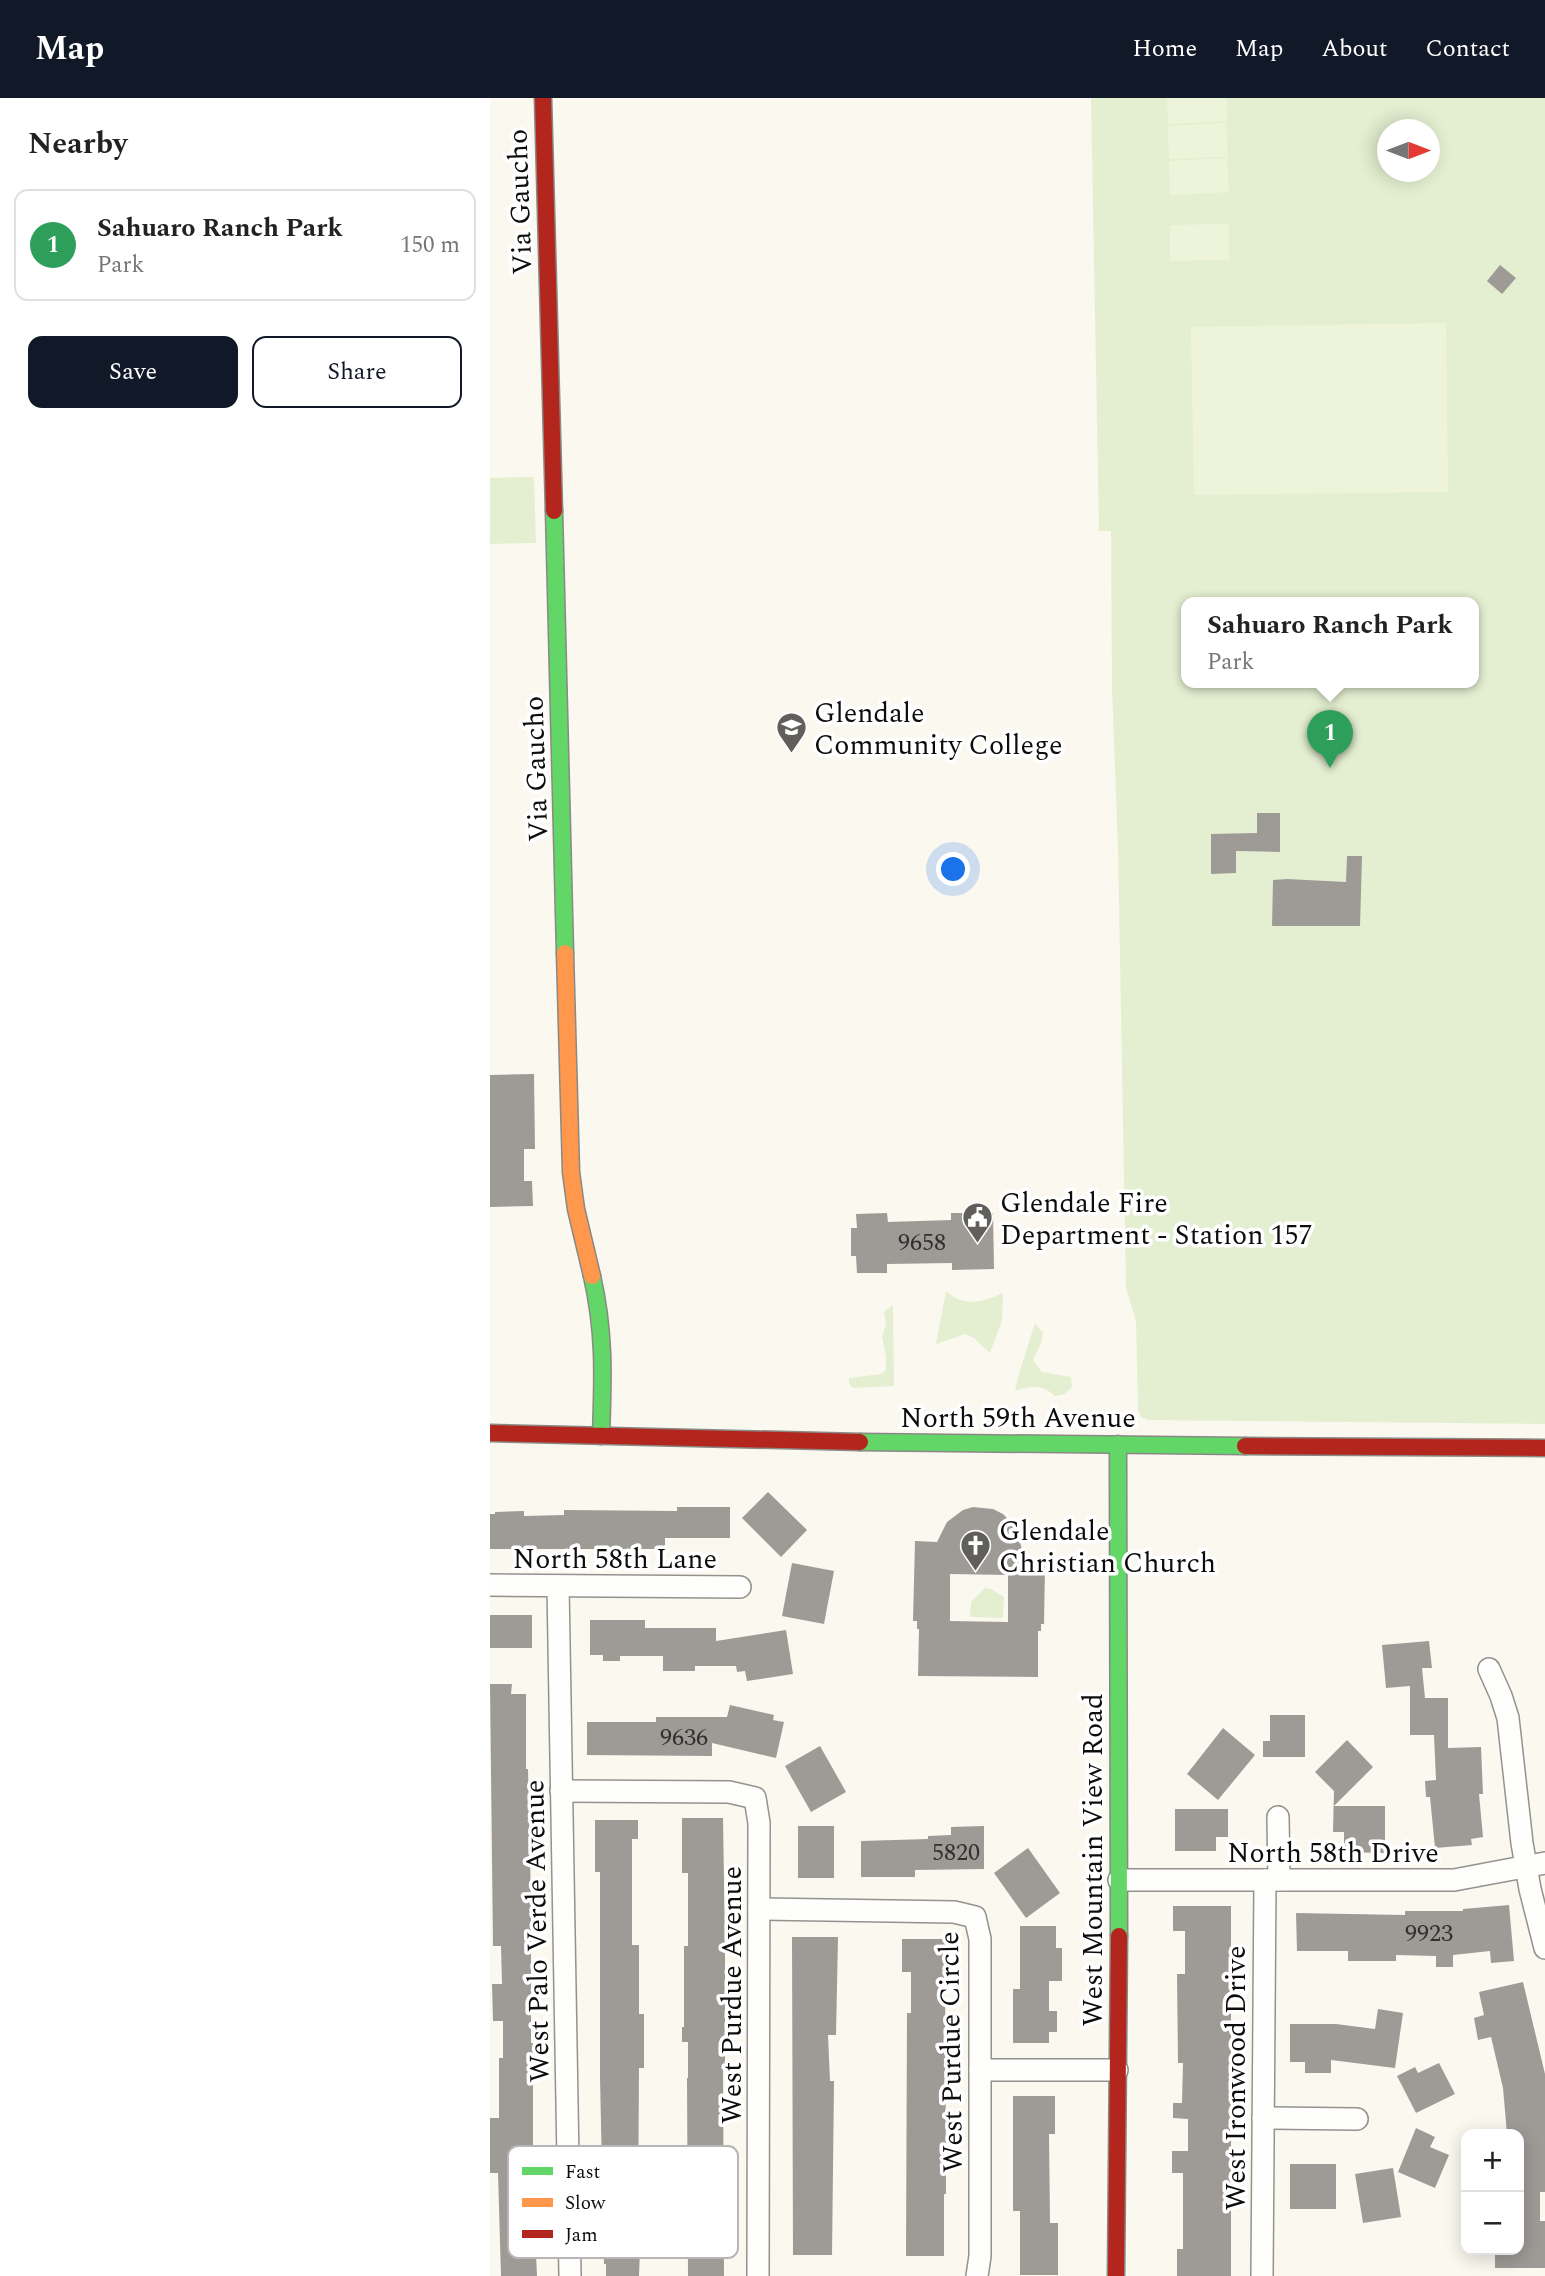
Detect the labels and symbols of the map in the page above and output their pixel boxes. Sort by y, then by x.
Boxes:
north arrow [1377,119,1440,182]
street label: Via Gaucho [496,128,545,276]
place label: Glendale Community College [814,692,1063,767]
street label: Via Gaucho [512,695,561,843]
pin: 1 [1307,710,1353,768]
school or university icon: Glendale Community College [774,711,808,755]
your location [936,852,970,886]
place label: Glendale Fire Department - Station 157 [1000,1182,1312,1257]
public building icon: Glendale Fire Department - Station 157 [960,1201,994,1245]
house number: 9658 [898,1225,946,1261]
street label: North 59th Avenue [900,1397,1136,1440]
place label: Glendale Christian Church [999,1510,1216,1585]
church icon: Glendale Christian Church [959,1529,993,1573]
street label: North 58th Lane [513,1538,717,1581]
street label: West Mountain View Road [1072,1693,1115,2027]
house number: 9636 [660,1720,708,1756]
street label: West Palo Verde Avenue [513,1779,562,2083]
street label: North 58th Drive [1227,1832,1439,1875]
house number: 5820 [932,1835,980,1871]
street label: West Purdue Avenue [711,1866,754,2124]
house number: 9923 [1405,1916,1453,1952]
street label: West Purdue Circle [928,1931,975,2173]
street label: West Ironwood Drive [1215,1945,1258,2211]
legend [508,2146,738,2258]
text: Fast [565,2158,601,2187]
text: Slow [565,2189,606,2218]
text: Jam [565,2221,597,2250]

